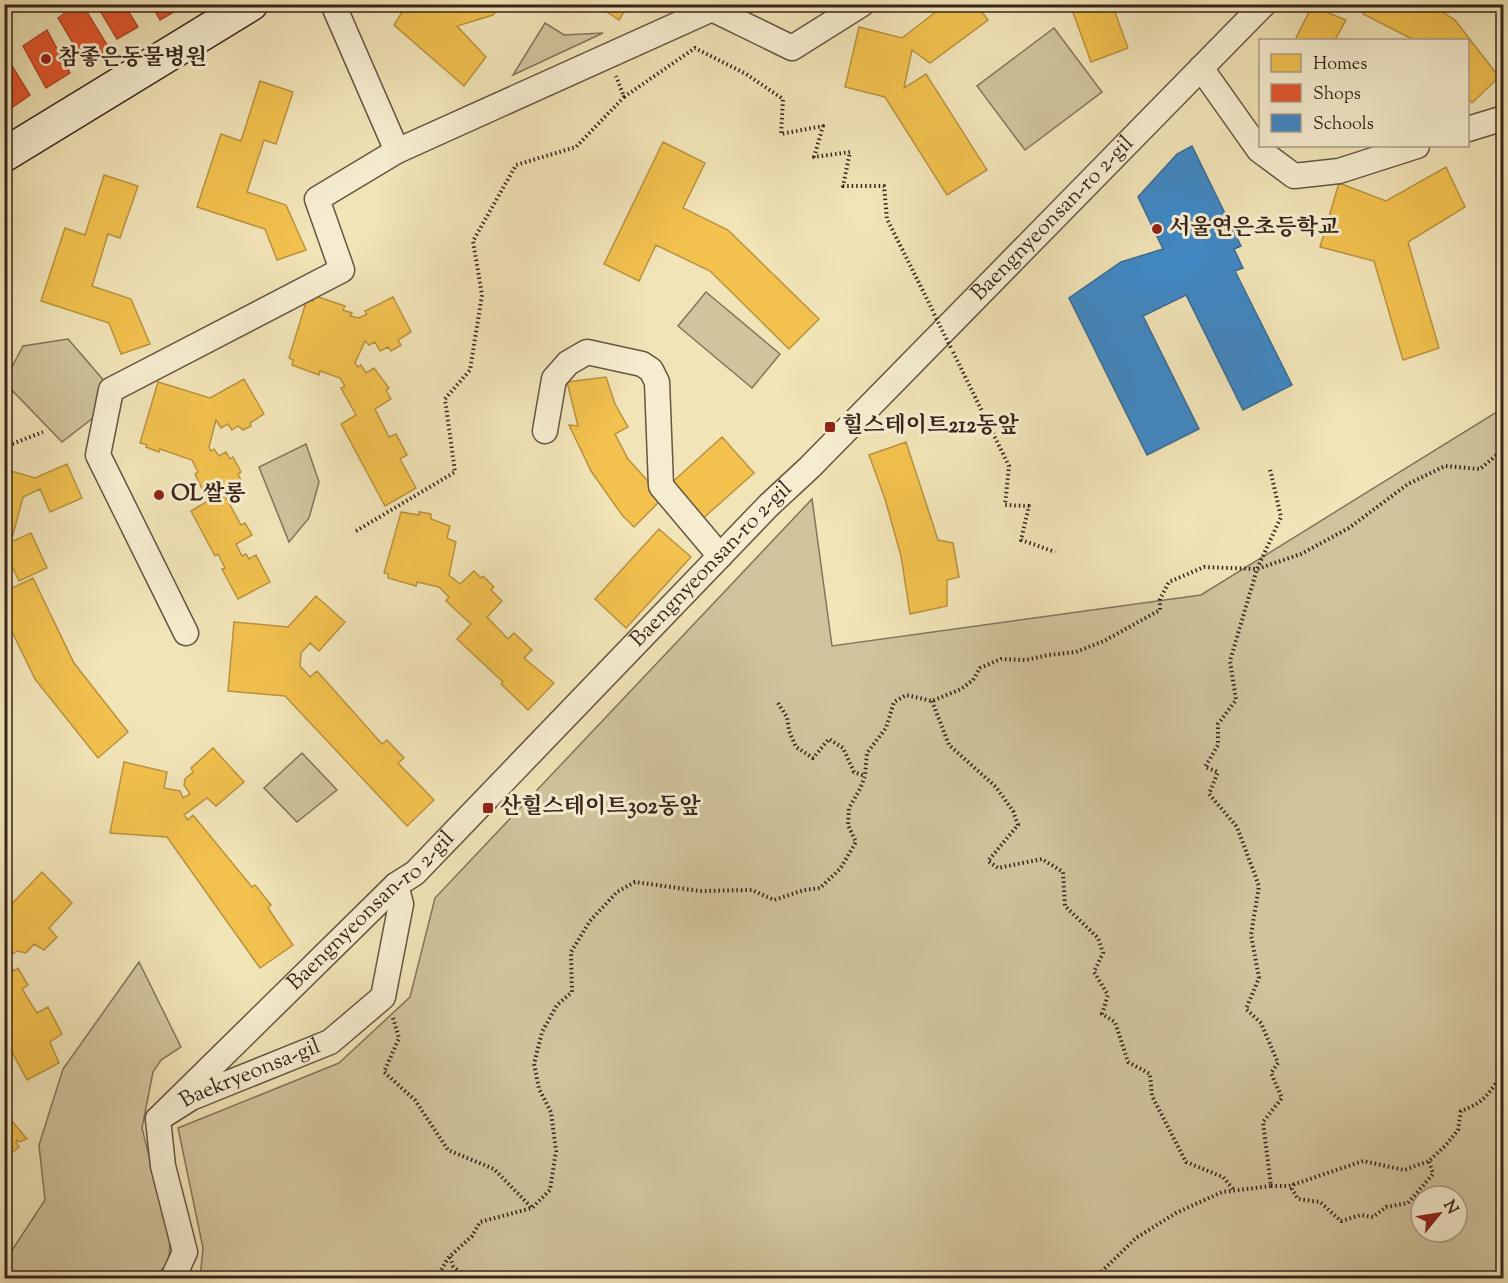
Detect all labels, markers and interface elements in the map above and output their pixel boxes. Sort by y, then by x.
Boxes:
legend [1259,39,1469,147]
place label: 참좋은동물병원 [58,43,207,75]
marker: 참좋은동물병원 [39,52,53,66]
text: Homes [1313,52,1367,78]
text: Shops [1313,82,1361,108]
text: Schools [1313,112,1374,138]
street label: Baengnyeonsan-ro 2-gil [964,129,1142,309]
place label: 서울연은초등학교 [1169,213,1339,245]
marker: 서울연은초등학교 [1150,222,1164,236]
place label: 힐스테이트212동앞 [842,411,1020,443]
marker: 힐스테이트212동앞 [823,420,837,434]
street label: Baengnyeonsan-ro 2-gil [623,475,800,655]
place label: OL쌀롱 [171,479,246,511]
marker: OL쌀롱 [152,488,166,502]
place label: 산힐스테이트302동앞 [500,792,701,824]
marker: 산힐스테이트302동앞 [481,801,495,815]
street label: Baengnyeonsan-ro 2-gil [281,824,463,999]
street label: Baekryeonsa-gil [174,1031,326,1117]
north arrow [1409,1184,1469,1244]
text: N [1437,1196,1463,1219]

